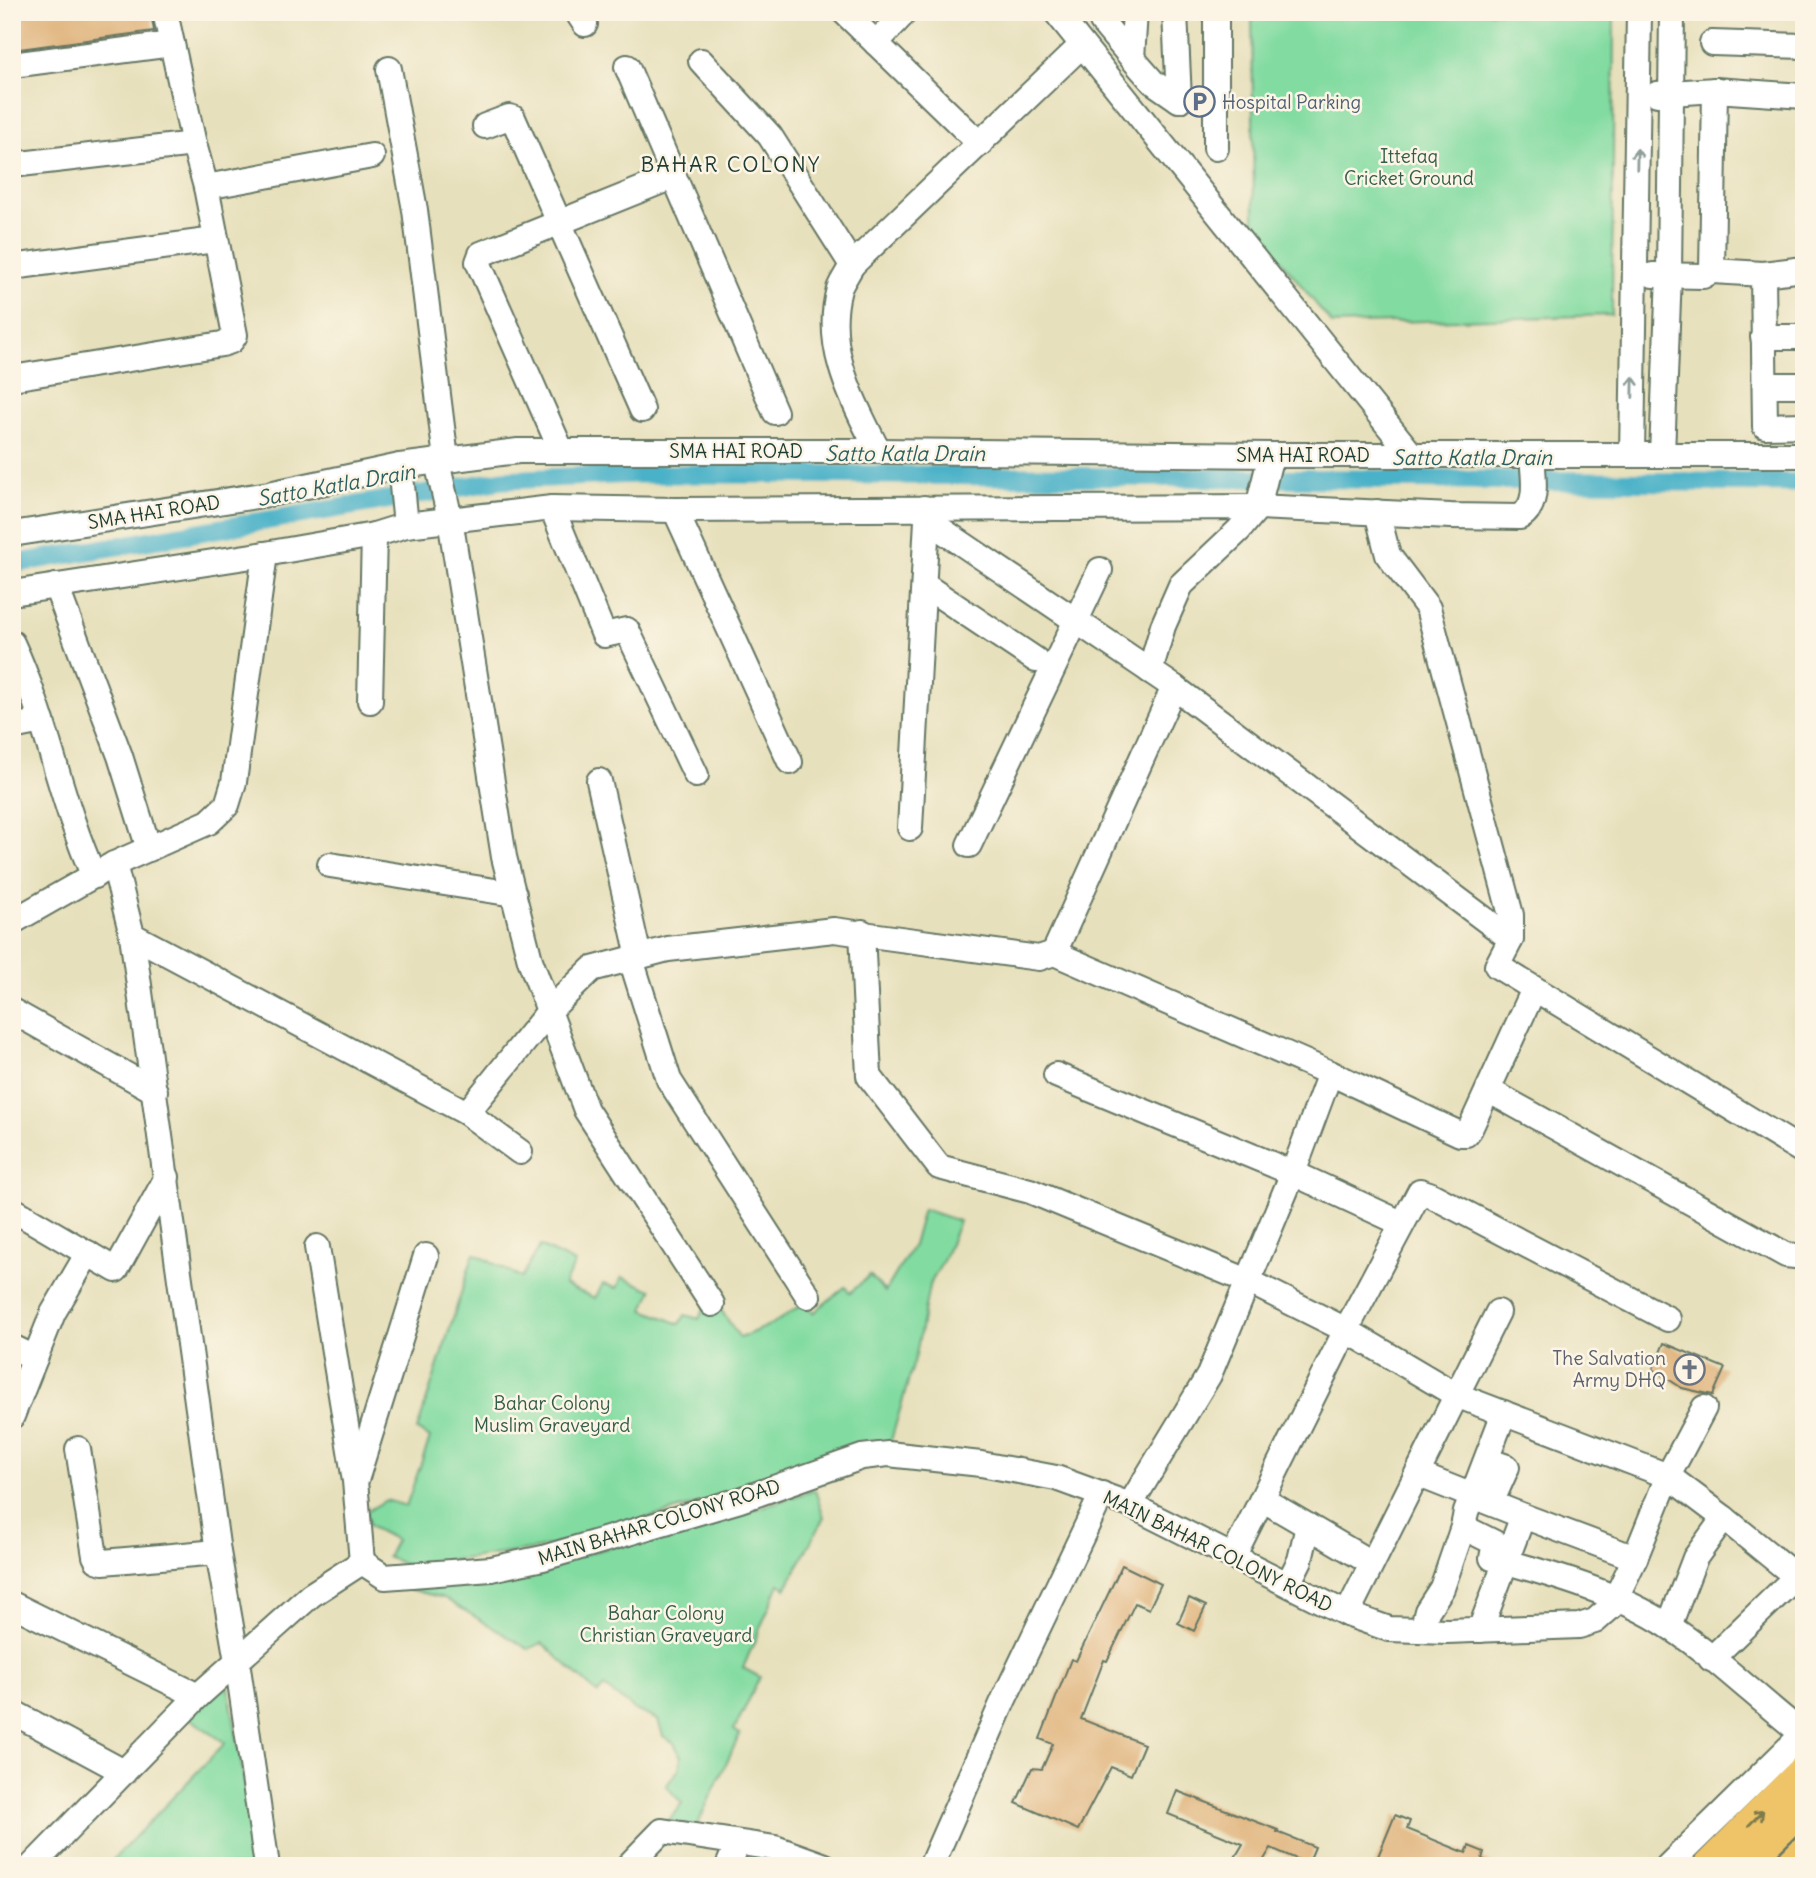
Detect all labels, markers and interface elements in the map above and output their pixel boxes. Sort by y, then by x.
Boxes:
parking icon: Hospital Parking [1182,85,1216,119]
place label: Hospital Parking [1222,90,1361,114]
park label: Ittefaq Cricket Ground [1344,144,1474,190]
one-way arrow [1631,148,1644,171]
district label: BAHAR COLONY [641,151,821,178]
one-way arrow [1626,375,1640,398]
street label: SMA HAI ROAD [669,439,803,463]
water label: Satto Katla Drain [825,440,986,467]
street label: SMA HAI ROAD [1236,443,1370,467]
water label: Satto Katla Drain [1392,444,1553,471]
water label: Satto Katla Drain [255,458,418,512]
street label: SMA HAI ROAD [86,490,222,534]
place label: The Salvation Army DHQ [1552,1346,1666,1392]
church icon: The Salvation Army DHQ [1672,1352,1706,1386]
park label: Bahar Colony Muslim Graveyard [474,1391,630,1437]
street label: MAIN BAHAR COLONY ROAD [535,1474,783,1570]
street label: MAIN BAHAR COLONY ROAD [1099,1485,1337,1617]
park label: Bahar Colony Christian Graveyard [579,1601,753,1647]
one-way arrow [1747,1810,1764,1827]

